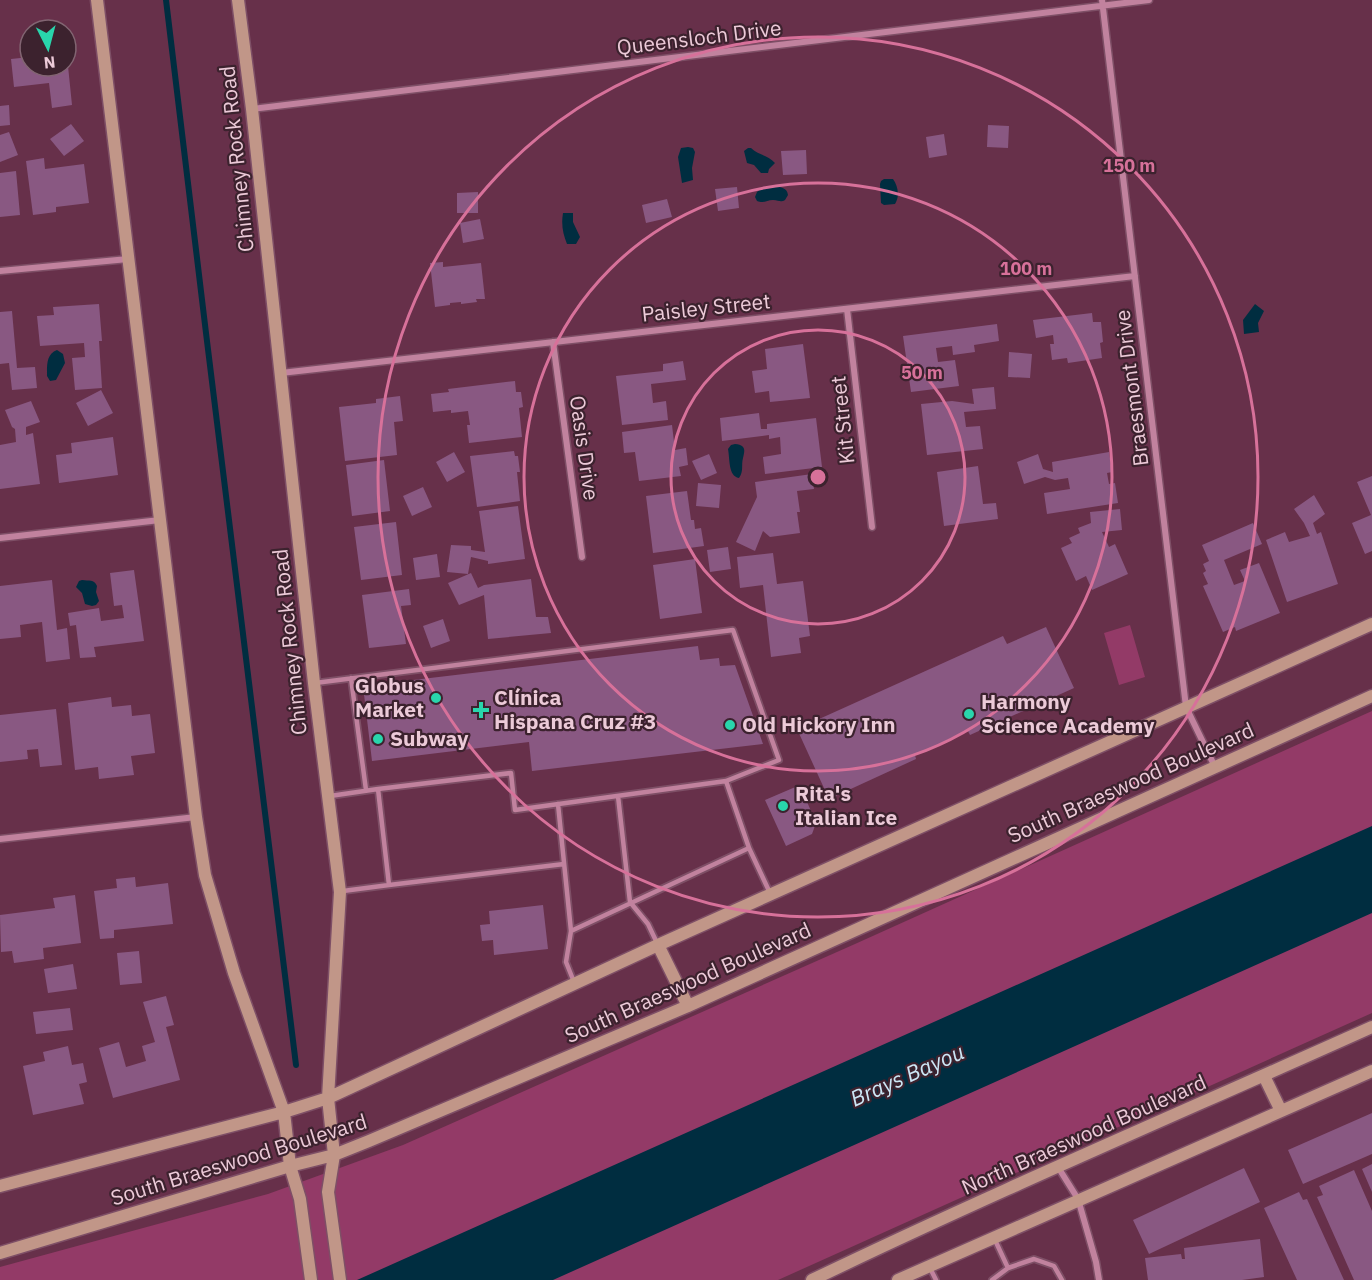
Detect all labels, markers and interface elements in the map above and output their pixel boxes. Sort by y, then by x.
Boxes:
street label: Queensloch Drive [615,13,783,61]
north arrow [18,18,78,78]
text: N [43,52,56,73]
street label: Chimney Rock Road [212,65,260,254]
text: 150 m [1103,154,1155,177]
text: 100 m [1000,257,1052,280]
street label: Paisley Street [640,286,772,328]
street label: Braesmont Drive [1108,308,1154,468]
text: 50 m [901,361,943,384]
street label: Kit Street [823,375,861,466]
street label: Oasis Drive [564,394,606,502]
centre of rings [808,467,828,487]
street label: Chimney Rock Road [265,548,313,737]
place label: Globus Market [355,671,424,723]
place label: Clínica Hispana Cruz #3 [494,683,656,735]
place label: Harmony Science Academy [981,687,1155,739]
marker: Globus Market [429,691,443,705]
marker: Clínica Hispana Cruz #3 [472,701,490,719]
marker: Harmony Science Academy [962,707,976,721]
place label: Old Hickory Inn [742,710,895,738]
street label: South Braeswood Boulevard [1003,715,1258,849]
marker: Old Hickory Inn [723,718,737,732]
place label: Subway [390,724,469,752]
marker: Subway [371,732,385,746]
place label: Rita's Italian Ice [795,779,898,831]
marker: Rita's Italian Ice [776,799,790,813]
street label: South Braeswood Boulevard [560,915,815,1049]
water label: Brays Bayou [845,1037,968,1113]
street label: North Braeswood Boulevard [957,1067,1210,1201]
street label: South Braeswood Boulevard [107,1107,370,1211]

